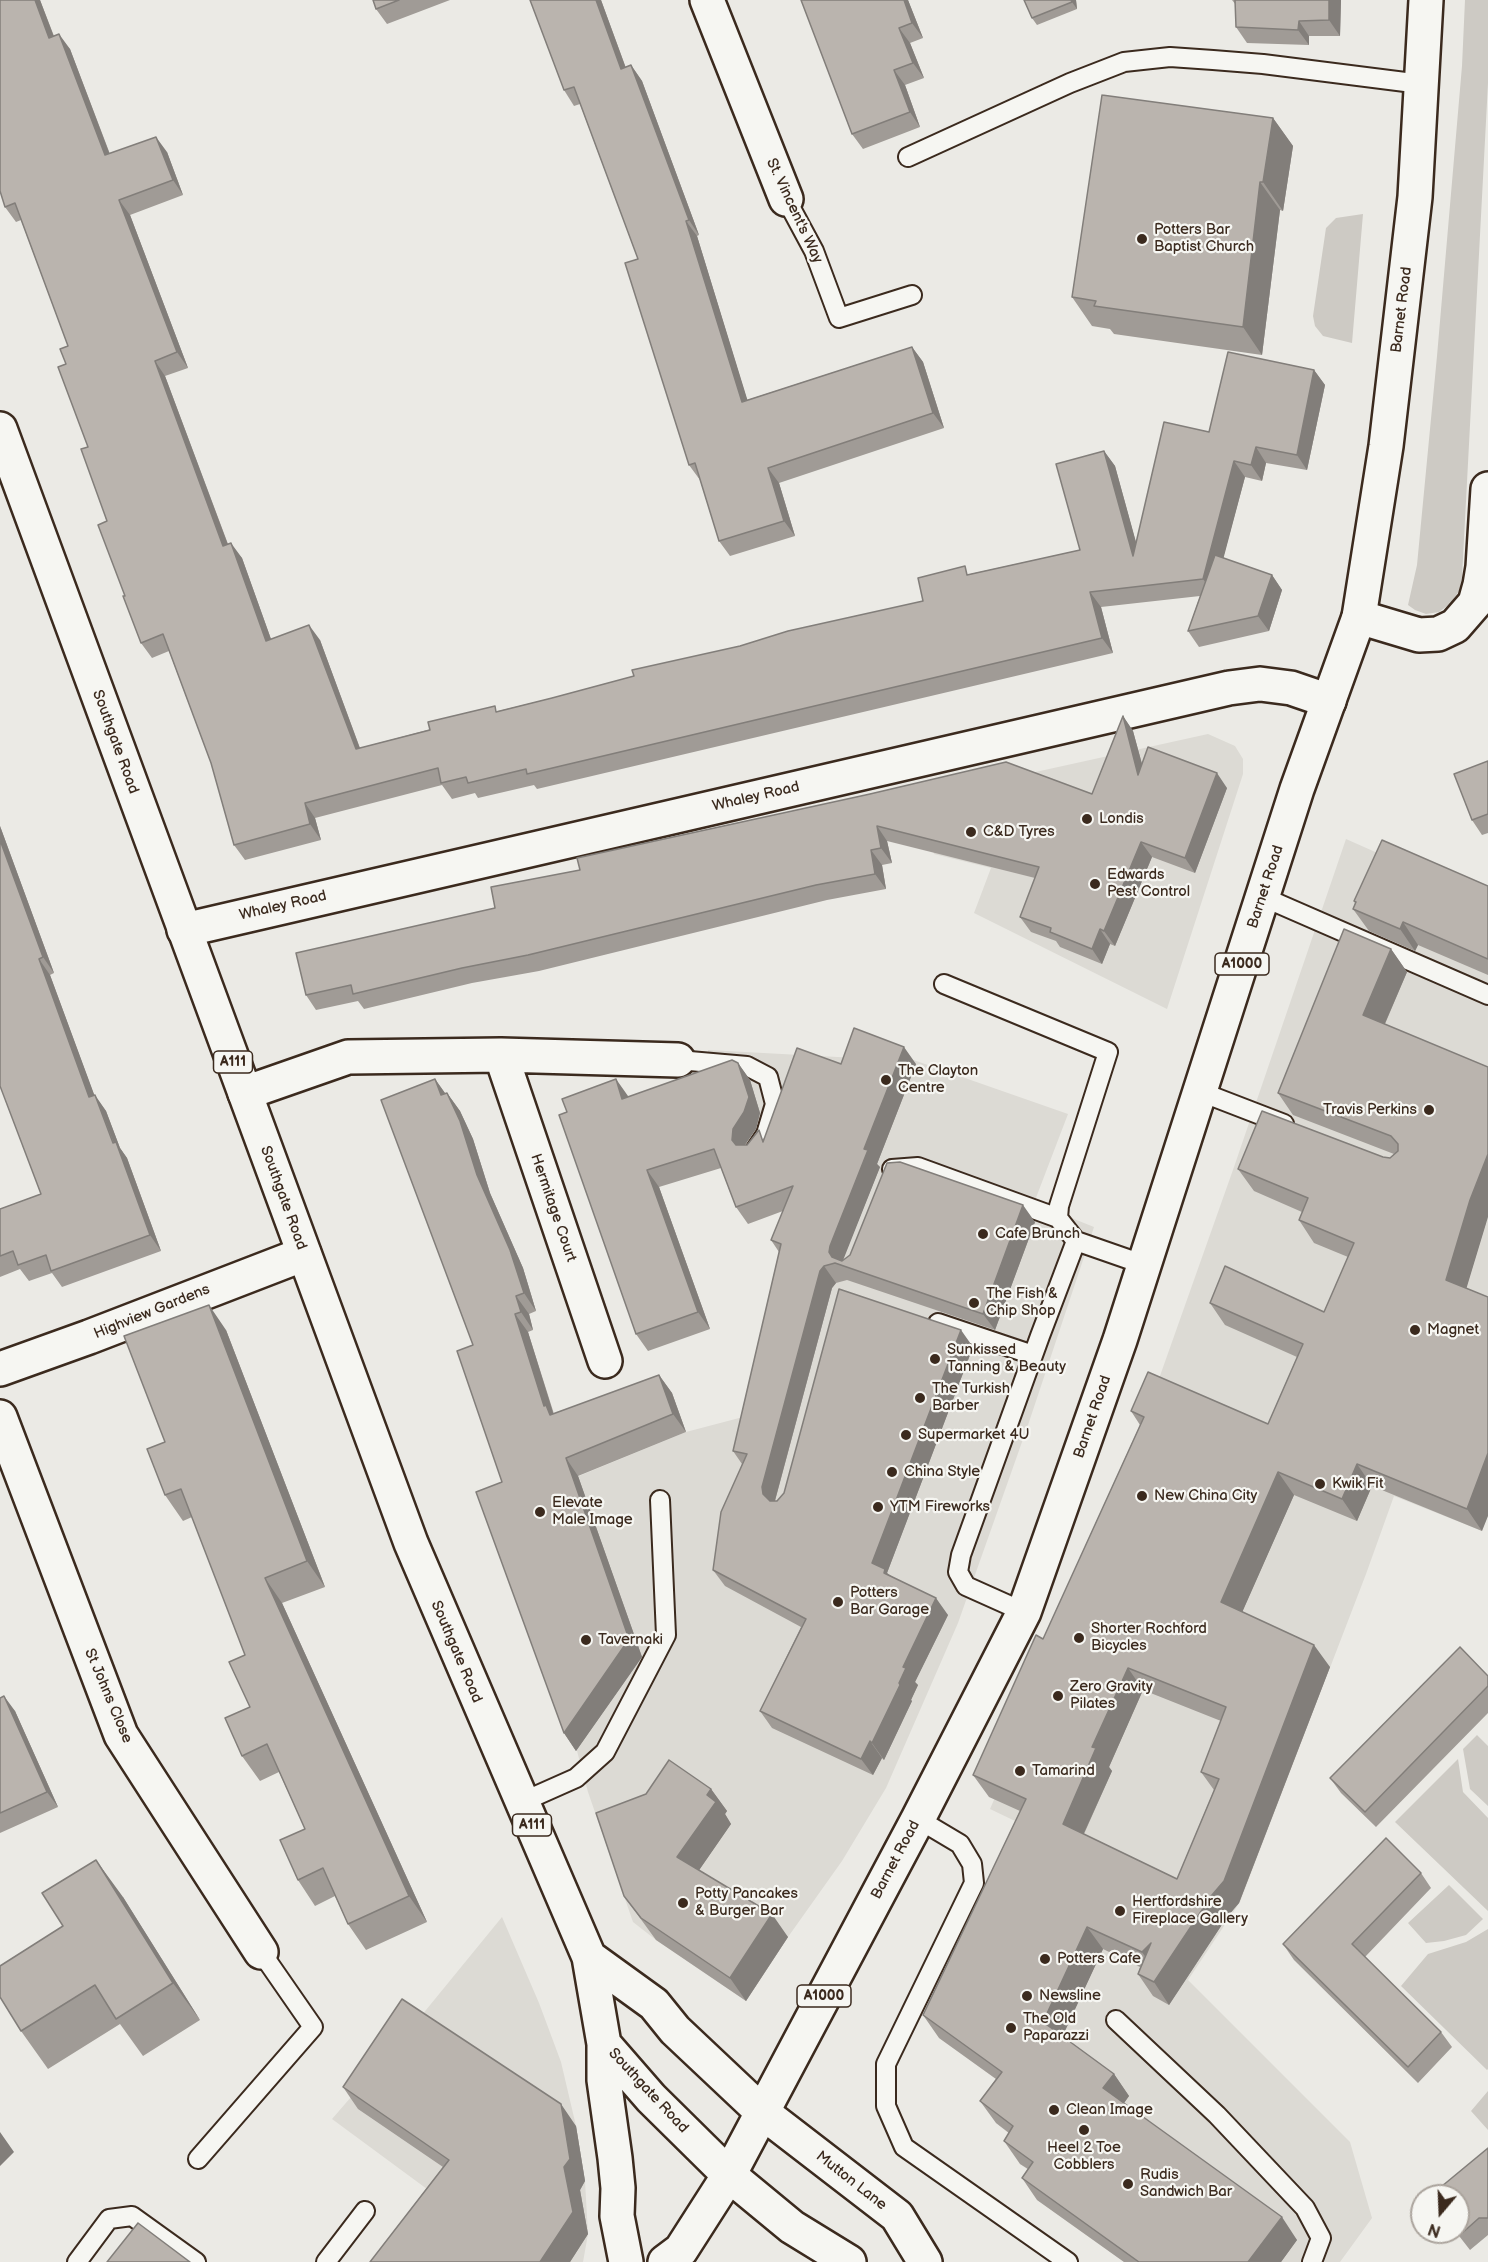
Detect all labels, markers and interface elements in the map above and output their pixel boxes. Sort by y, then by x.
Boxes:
street label: St. Vincent's Way [762,156,826,266]
place label: Potters Bar Baptist Church [1154,221,1254,256]
marker: Potters Bar Baptist Church [1135,232,1149,246]
street label: Barnet Road [1388,266,1416,354]
street label: Southgate Road [88,688,142,796]
street label: Whaley Road [711,778,801,816]
place label: Londis [1099,810,1144,828]
marker: Londis [1080,812,1094,826]
place label: C&D Tyres [983,823,1055,841]
marker: C&D Tyres [964,825,978,839]
street label: Barnet Road [1244,843,1288,931]
place label: Edwards Pest Control [1107,866,1190,901]
marker: Edwards Pest Control [1088,877,1102,891]
street label: Whaley Road [238,887,328,925]
road number: A1000 [1215,953,1269,975]
road number: A111 [214,1051,252,1073]
place label: The Clayton Centre [898,1062,978,1097]
marker: The Clayton Centre [879,1073,893,1087]
place label: Travis Perkins [1323,1101,1417,1119]
marker: Travis Perkins [1422,1103,1436,1117]
street label: Southgate Road [256,1144,310,1252]
street label: Hermitage Court [526,1152,580,1264]
place label: Cafe Brunch [995,1225,1080,1243]
marker: Cafe Brunch [976,1227,990,1241]
street label: Highview Gardens [91,1281,213,1343]
place label: The Fish & Chip Shop [986,1285,1058,1320]
marker: The Fish & Chip Shop [967,1296,981,1310]
place label: Magnet [1427,1321,1479,1339]
marker: Magnet [1408,1323,1422,1337]
place label: Sunkissed Tanning & Beauty [947,1341,1066,1376]
marker: Sunkissed Tanning & Beauty [928,1352,942,1366]
street label: Barnet Road [1070,1373,1116,1461]
place label: The Turkish Barber [932,1380,1010,1415]
marker: The Turkish Barber [913,1391,927,1405]
place label: Supermarket 4U [918,1426,1030,1444]
marker: Supermarket 4U [899,1428,913,1442]
place label: China Style [904,1463,980,1481]
marker: China Style [885,1465,899,1479]
place label: Kwik Fit [1332,1475,1383,1493]
marker: Kwik Fit [1313,1477,1327,1491]
place label: New China City [1154,1487,1257,1505]
marker: New China City [1135,1489,1149,1503]
place label: Elevate Male Image [552,1494,633,1529]
place label: YTM Fireworks [890,1498,990,1516]
marker: YTM Fireworks [871,1500,885,1514]
marker: Elevate Male Image [533,1505,547,1519]
place label: Potters Bar Garage [850,1584,929,1619]
marker: Potters Bar Garage [831,1595,845,1609]
street label: Southgate Road [426,1598,486,1706]
place label: Shorter Rochford Bicycles [1091,1620,1207,1655]
place label: Tavernaki [598,1631,663,1649]
marker: Shorter Rochford Bicycles [1072,1631,1086,1645]
marker: Tavernaki [579,1633,593,1647]
street label: St Johns Close [80,1646,136,1746]
place label: Zero Gravity Pilates [1070,1678,1153,1713]
marker: Zero Gravity Pilates [1051,1689,1065,1703]
place label: Tamarind [1032,1762,1095,1780]
marker: Tamarind [1013,1764,1027,1778]
road number: A111 [512,1814,552,1836]
street label: Barnet Road [868,1818,924,1902]
place label: Potty Pancakes & Burger Bar [695,1885,798,1920]
place label: Hertfordshire Fireplace Gallery [1132,1893,1248,1928]
marker: Potty Pancakes & Burger Bar [676,1896,690,1910]
marker: Hertfordshire Fireplace Gallery [1113,1904,1127,1918]
place label: Potters Cafe [1057,1950,1141,1968]
marker: Potters Cafe [1038,1952,1052,1966]
road number: A1000 [797,1985,851,2007]
place label: Newsline [1039,1987,1101,2005]
marker: Newsline [1020,1989,1034,2003]
place label: The Old Paparazzi [1023,2010,1089,2045]
marker: The Old Paparazzi [1004,2021,1018,2035]
street label: Southgate Road [604,2045,692,2137]
place label: Clean Image [1066,2101,1153,2119]
marker: Clean Image [1047,2103,1061,2117]
marker: Heel 2 Toe Cobblers [1077,2123,1091,2137]
place label: Heel 2 Toe Cobblers [1047,2139,1121,2174]
street label: Mutton Lane [812,2148,890,2214]
place label: Rudis Sandwich Bar [1140,2166,1232,2201]
marker: Rudis Sandwich Bar [1121,2177,1135,2191]
north arrow [1410,2184,1470,2244]
text: N [1426,2219,1443,2241]

